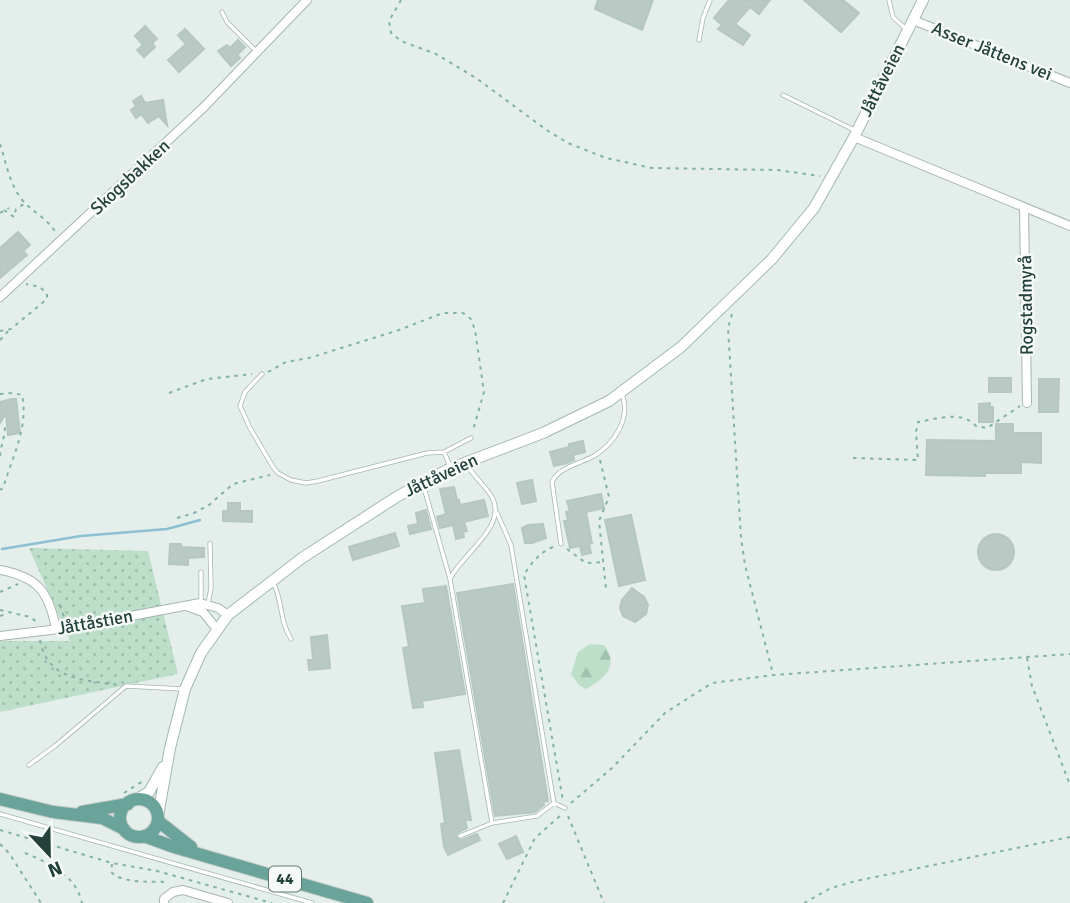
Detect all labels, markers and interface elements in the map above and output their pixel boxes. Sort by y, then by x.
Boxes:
street label: Asser Jåttens vei [929,17,1055,85]
street label: Jåttåveien [854,40,910,120]
street label: Skogsbakken [86,135,174,219]
street label: Rogstadmyrå [1014,255,1038,355]
street label: Jåttåveien [401,448,481,502]
street label: Jåttåstien [56,605,134,639]
north arrow [14,819,84,889]
text: N [44,855,66,882]
road number: 44 [269,866,301,892]

